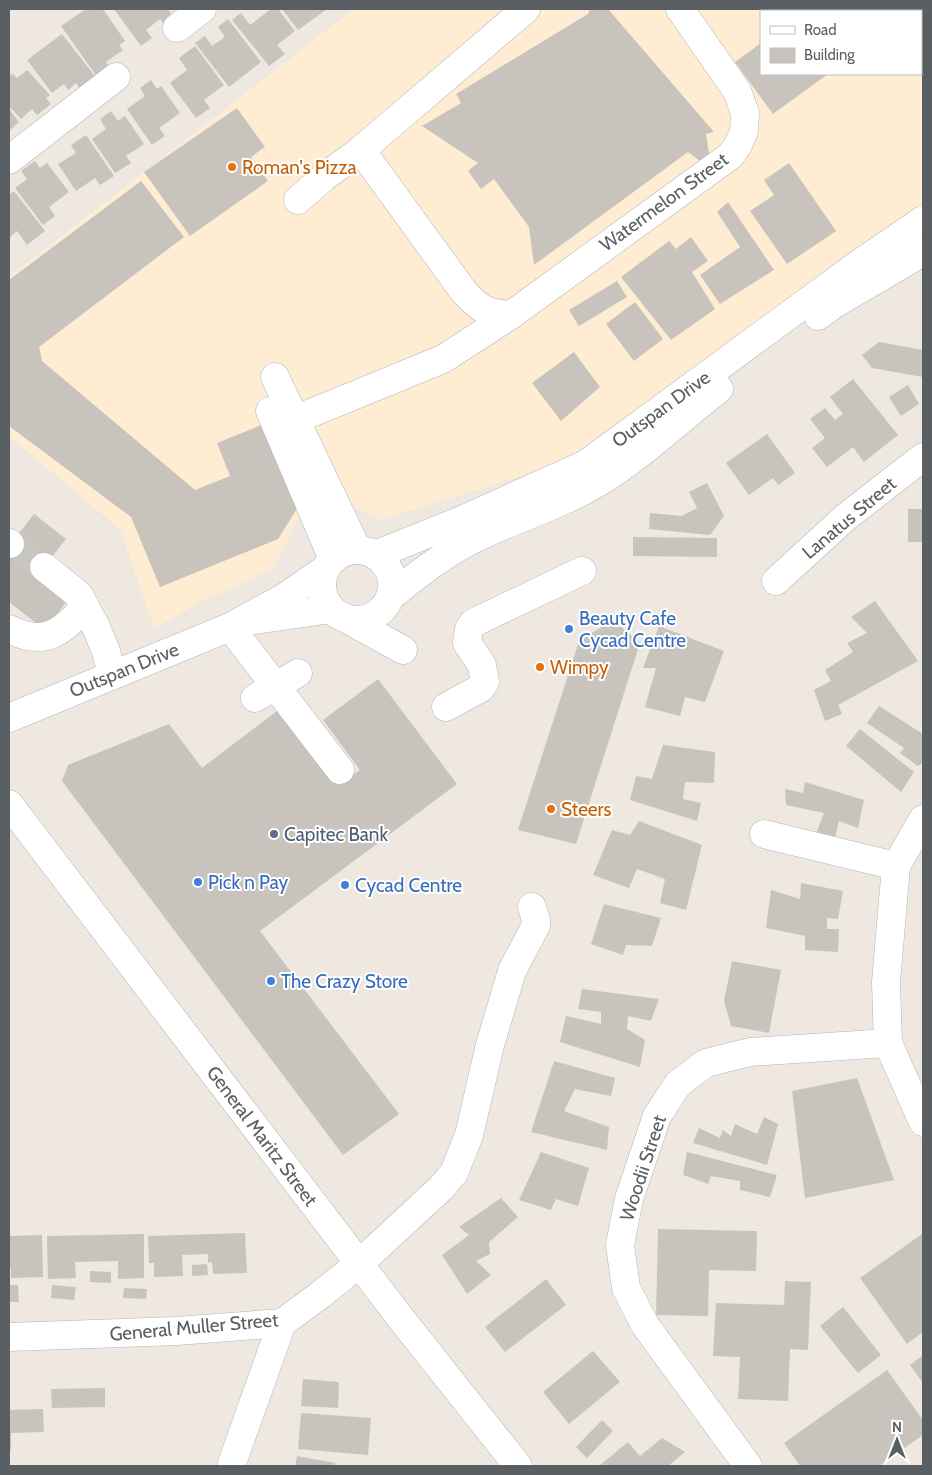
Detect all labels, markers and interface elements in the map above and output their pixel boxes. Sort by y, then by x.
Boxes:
legend [760,10,922,75]
text: Road [804,21,837,39]
text: Building [804,46,855,64]
street label: Watermelon Street [595,147,733,256]
place label: Roman's Pizza [242,156,357,179]
marker: Roman's Pizza [226,161,238,173]
street label: Outspan Drive [607,365,715,452]
street label: Lanatus Street [797,472,901,564]
place label: Beauty Cafe Cycad Centre [579,607,686,652]
marker: Beauty Cafe Cycad Centre [563,623,575,635]
street label: Outspan Drive [66,638,182,702]
place label: Wimpy [550,656,609,679]
marker: Wimpy [534,661,546,673]
place label: Steers [561,798,612,821]
marker: Steers [545,803,557,815]
place label: Capitec Bank [284,823,388,846]
marker: Capitec Bank [268,828,280,840]
place label: Pick n Pay [208,871,288,894]
place label: Cycad Centre [355,874,462,897]
marker: Pick n Pay [192,876,204,888]
marker: Cycad Centre [339,879,351,891]
place label: The Crazy Store [281,970,408,993]
marker: The Crazy Store [265,975,277,987]
street label: General Maritz Street [202,1061,323,1211]
street label: Woodii Street [615,1112,671,1224]
street label: General Muller Street [109,1308,280,1346]
north arrow [872,1415,922,1465]
text: N [892,1418,902,1436]

